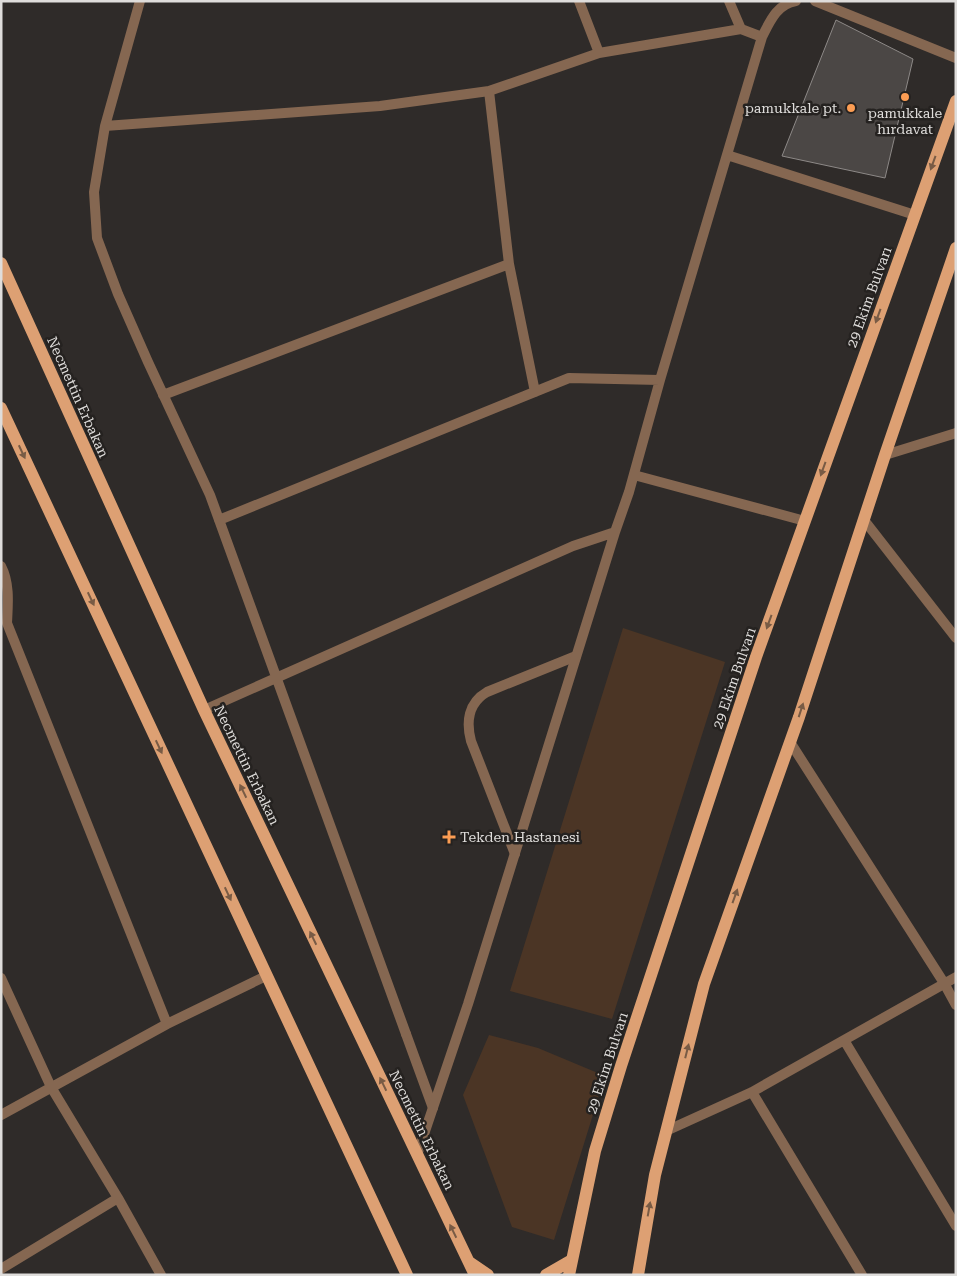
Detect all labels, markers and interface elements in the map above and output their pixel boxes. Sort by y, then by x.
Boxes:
marker: pamukkale hırdavat [899,91,911,103]
place label: pamukkale pt. [745,100,841,116]
marker: pamukkale pt. [845,102,857,114]
place label: pamukkale hırdavat [868,105,943,137]
one-way arrow [929,156,937,171]
street label: 29 Ekim Bulvarı [843,244,895,349]
one-way arrow [874,309,882,324]
street label: Necmettin Erbakan [44,334,112,460]
one-way arrow [18,445,26,459]
one-way arrow [819,462,827,477]
one-way arrow [87,592,95,606]
one-way arrow [765,615,773,630]
street label: 29 Ekim Bulvarı [709,625,759,731]
street label: Necmettin Erbakan [211,703,283,827]
one-way arrow [798,703,806,718]
one-way arrow [156,740,164,754]
one-way arrow [239,784,247,798]
place label: Tekden Hastanesi [460,829,581,845]
marker: Tekden Hastanesi [442,830,456,844]
one-way arrow [224,887,232,901]
one-way arrow [732,889,739,904]
one-way arrow [309,931,317,945]
street label: 29 Ekim Bulvarı [583,1010,631,1116]
one-way arrow [683,1044,691,1059]
street label: Necmettin Erbakan [386,1068,458,1192]
one-way arrow [379,1077,387,1091]
one-way arrow [645,1201,653,1217]
one-way arrow [449,1224,457,1238]

